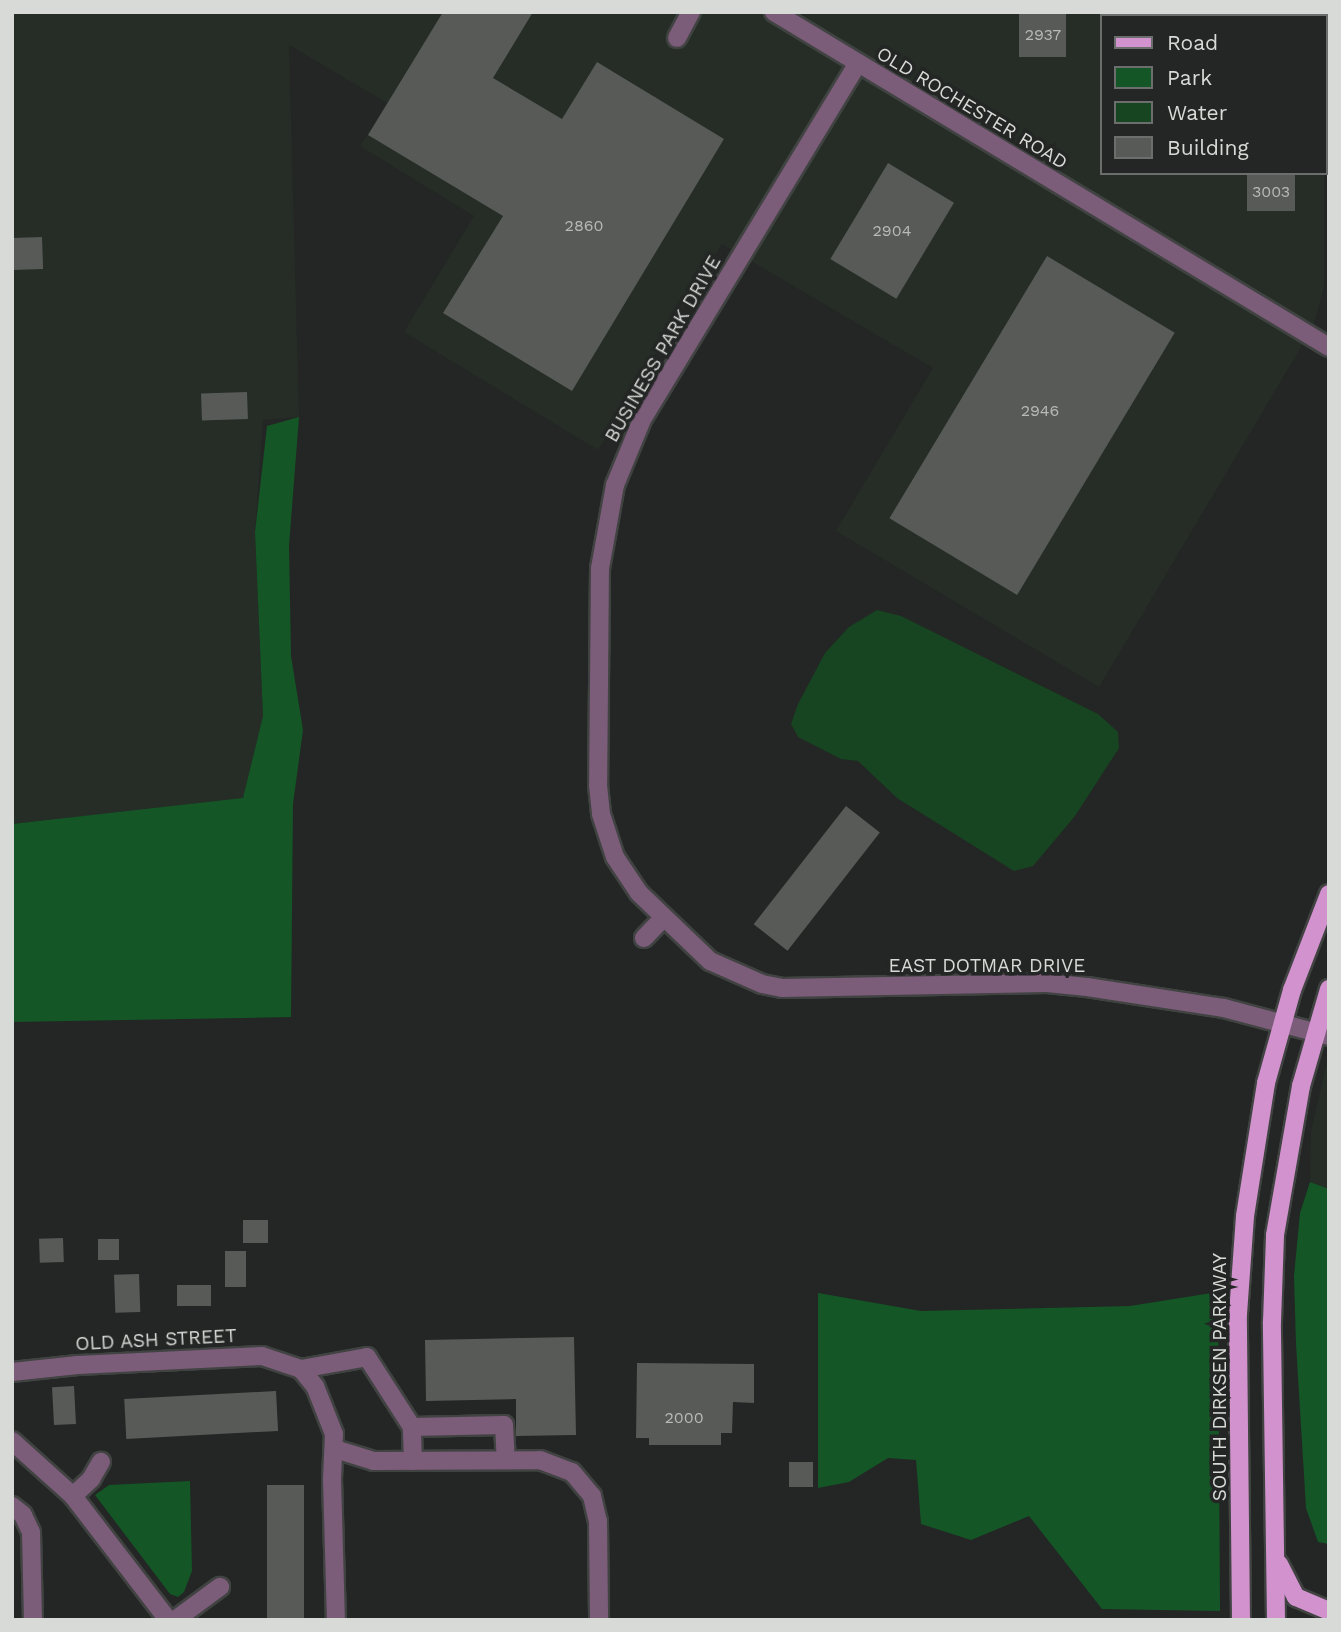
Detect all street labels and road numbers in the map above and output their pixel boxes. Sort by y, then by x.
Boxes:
street label: OLD ROCHESTER ROAD [872,42,1072,174]
street label: BUSINESS PARK DRIVE [600,252,726,446]
street label: EAST DOTMAR DRIVE [888,955,1086,977]
street label: SOUTH DIRKSEN PARKWAY [1209,1253,1231,1501]
street label: OLD ASH STREET [74,1324,238,1356]

